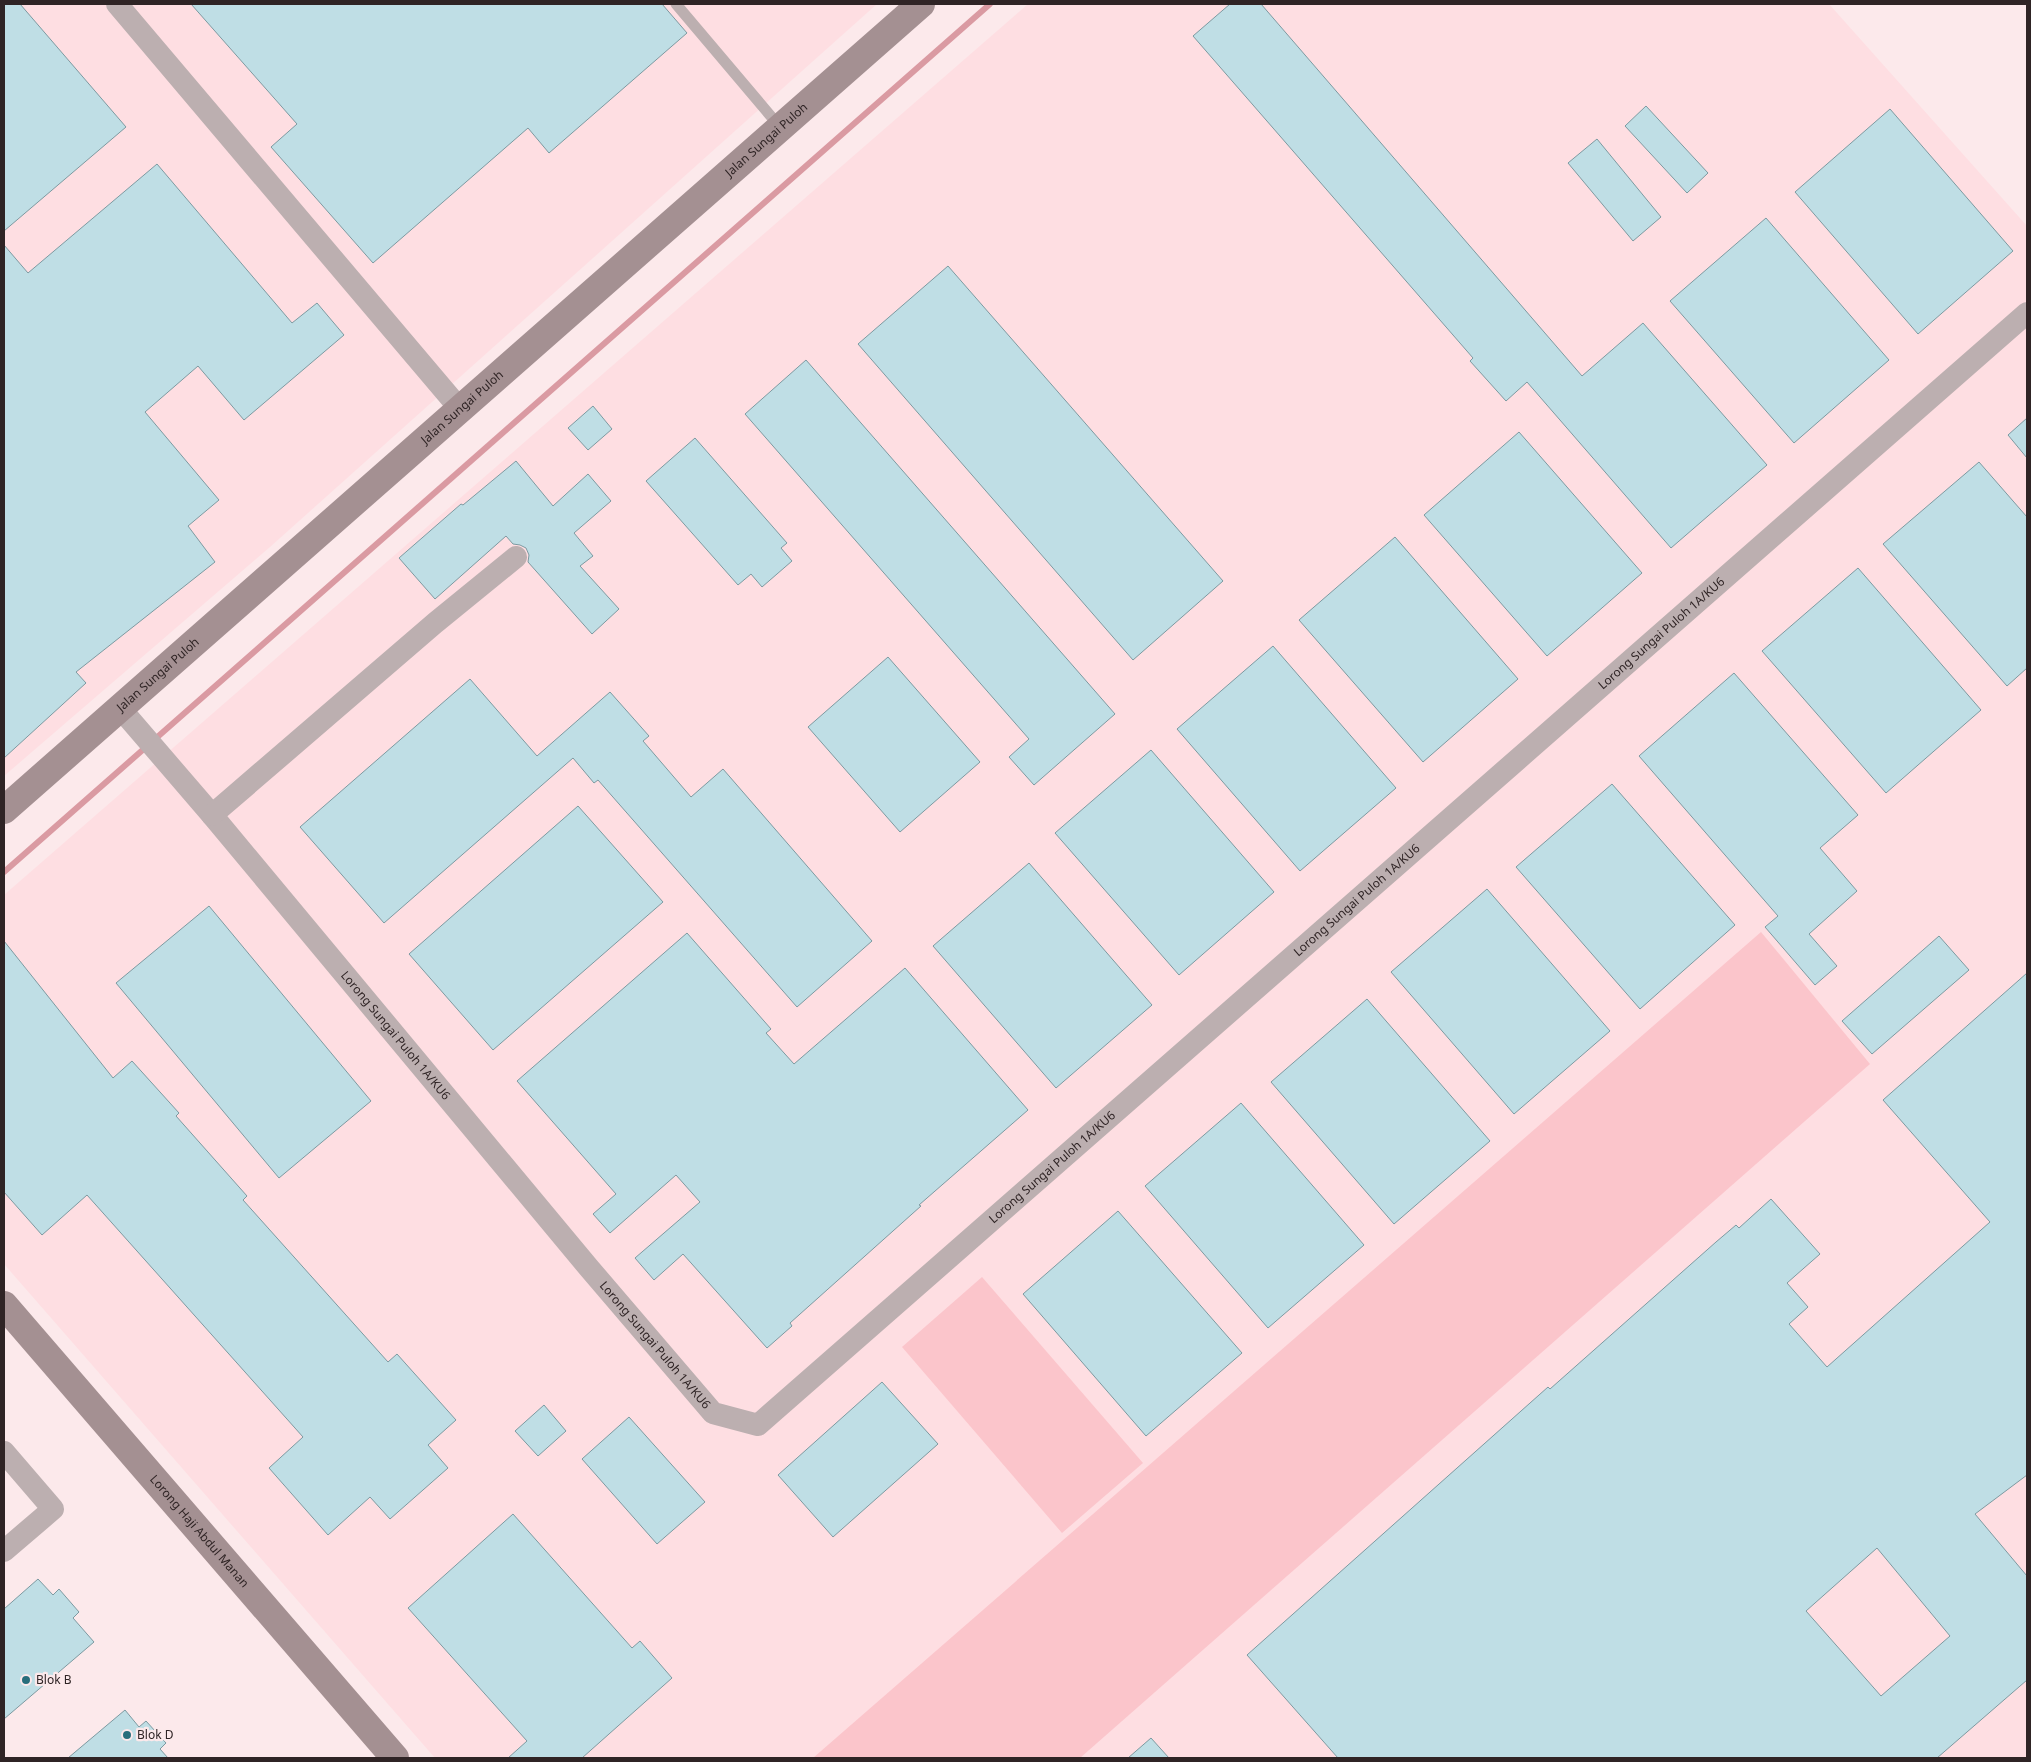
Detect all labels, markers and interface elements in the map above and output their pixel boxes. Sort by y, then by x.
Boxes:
street label: Jalan Sungai Puloh [720,99,811,181]
street label: Jalan Sungai Puloh [416,366,507,449]
street label: Lorong Sungai Puloh 1A/KU6 [1594,573,1728,693]
street label: Jalan Sungai Puloh [112,633,203,716]
street label: Lorong Sungai Puloh 1A/KU6 [1290,840,1423,960]
street label: Lorong Sungai Puloh 1A/KU6 [337,967,455,1103]
street label: Lorong Sungai Puloh 1A/KU6 [985,1107,1119,1227]
street label: Lorong Sungai Puloh 1A/KU6 [596,1277,715,1412]
street label: Lorong Haji Abdul Manan [146,1471,253,1591]
place label: Blok B [36,1671,72,1688]
marker: Blok B [20,1674,32,1686]
place label: Blok D [137,1726,174,1743]
marker: Blok D [121,1729,133,1741]

